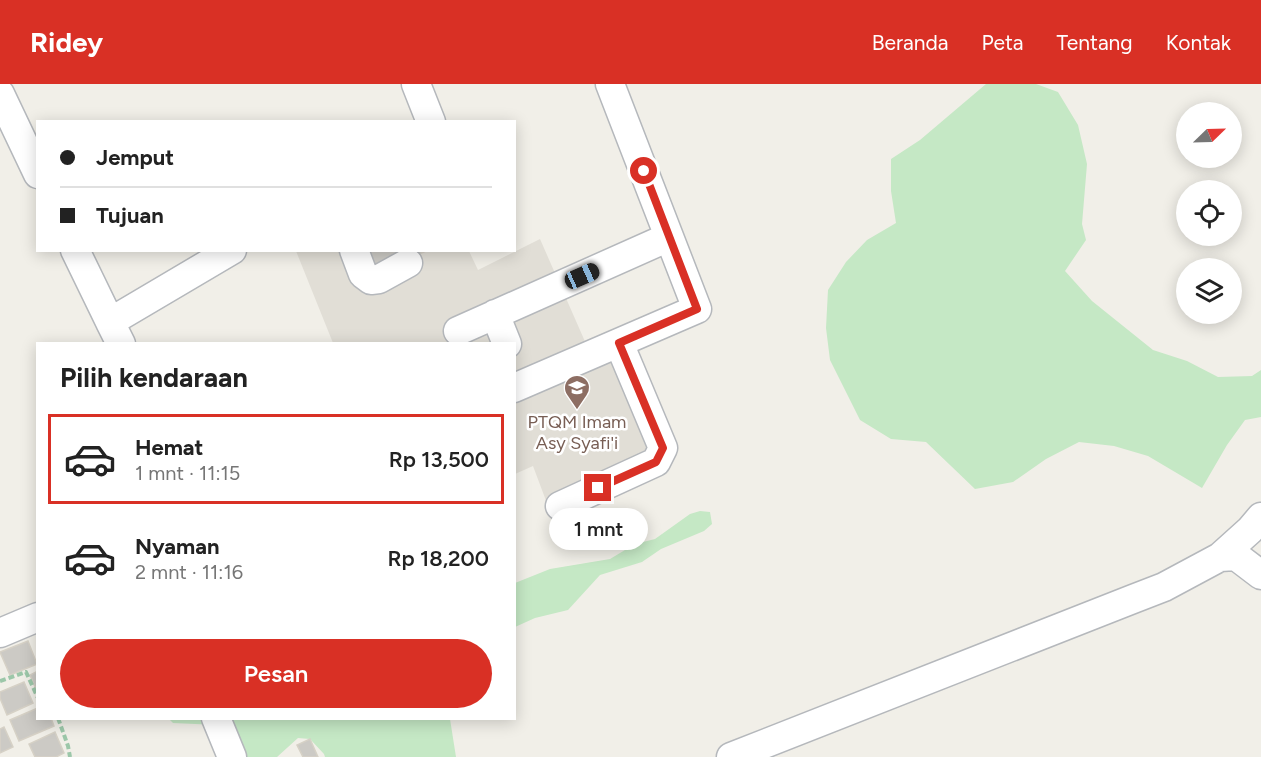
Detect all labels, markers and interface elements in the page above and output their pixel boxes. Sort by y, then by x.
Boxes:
text: Ridey [30,25,103,59]
text: Beranda [872,30,949,55]
text: Peta [982,30,1024,55]
text: Tentang [1057,30,1133,55]
text: Kontak [1166,30,1231,55]
north arrow [1176,102,1242,168]
map controls [1176,102,1242,324]
text: Jemput [96,144,174,171]
route start [630,157,657,184]
button: locate [1176,180,1242,246]
text: Tujuan [96,202,164,229]
button: layers [1176,258,1242,324]
car [562,260,602,292]
text: Pilih kendaraan [60,361,248,394]
school or university icon: PTQM Imam Asy Syafi'i [562,373,592,411]
place label: PTQM Imam Asy Syafi'i [528,411,626,454]
icon: car [63,432,117,486]
text: Hemat [135,434,203,461]
text: Rp 13,500 [389,446,489,473]
text: 1 mnt · 11:15 [135,461,240,485]
route end [584,474,611,501]
callout: 1 mnt [548,509,648,551]
text: 1 mnt [574,517,623,541]
icon: car [63,531,117,585]
text: Nyaman [135,533,219,560]
text: Rp 18,200 [388,545,489,572]
text: 2 mnt · 11:16 [135,560,243,584]
button: Pesan [60,639,492,708]

